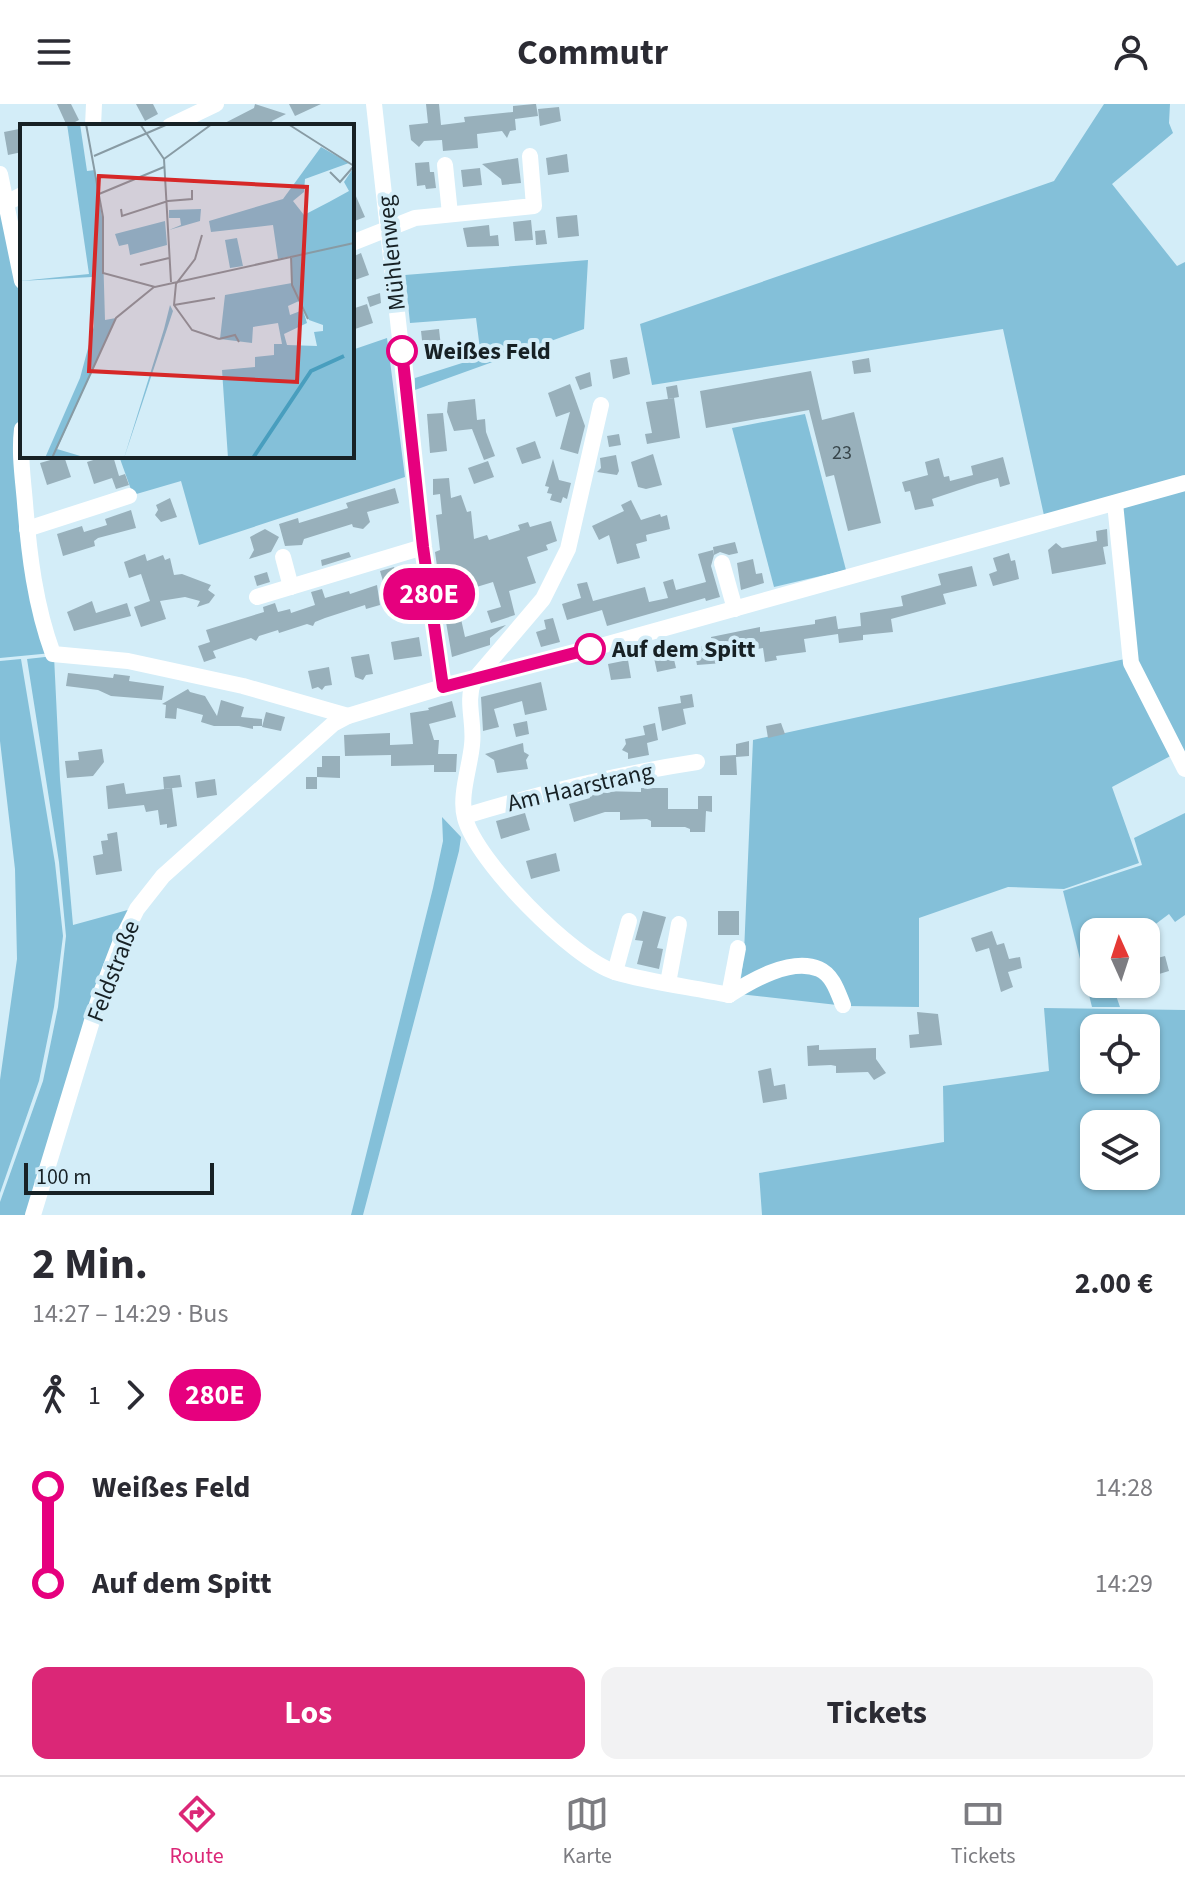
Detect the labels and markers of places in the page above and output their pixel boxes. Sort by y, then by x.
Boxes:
place label: Weißes Feld [424,334,551,369]
marker: Weißes Feld [387,336,417,366]
place label: Auf dem Spitt [611,632,756,667]
marker: Auf dem Spitt [575,634,605,664]

